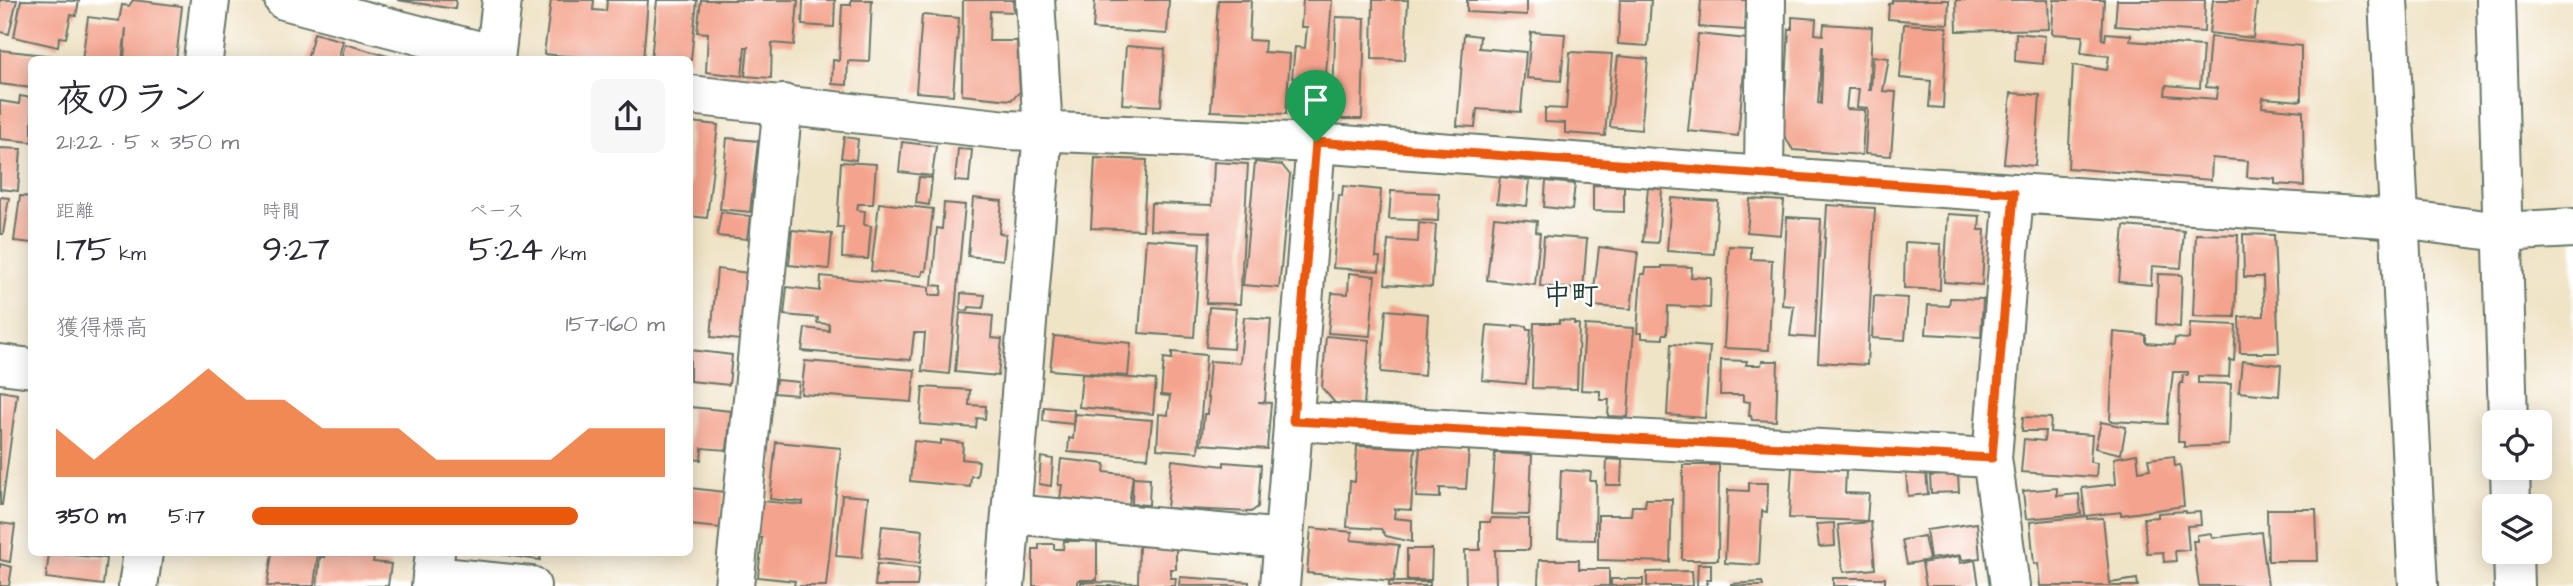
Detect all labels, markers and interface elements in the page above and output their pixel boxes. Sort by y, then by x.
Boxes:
pin [1286,70,1346,142]
text: 夜のラン [56,74,208,126]
button: share [591,79,665,153]
icon: arrive [1297,81,1335,119]
text: 21:22 · 5 × 350 m [56,126,239,158]
text: 距離 [56,198,94,225]
text: 時間 [262,198,300,225]
text: ペース [469,198,525,225]
text: 1.75 [56,225,112,274]
text: 9:27 [262,225,330,274]
text: 5:24 [469,225,543,274]
text: km [112,241,146,268]
text: /km [543,241,586,268]
district label: 中町 [1543,276,1599,315]
text: 157–160 m [565,308,665,340]
text: 獲得標高 [56,312,148,344]
map controls [2482,410,2552,564]
button: locate [2482,410,2552,480]
button: layers [2482,494,2552,564]
text: 350 m [56,500,126,532]
text: 5:17 [168,500,205,532]

